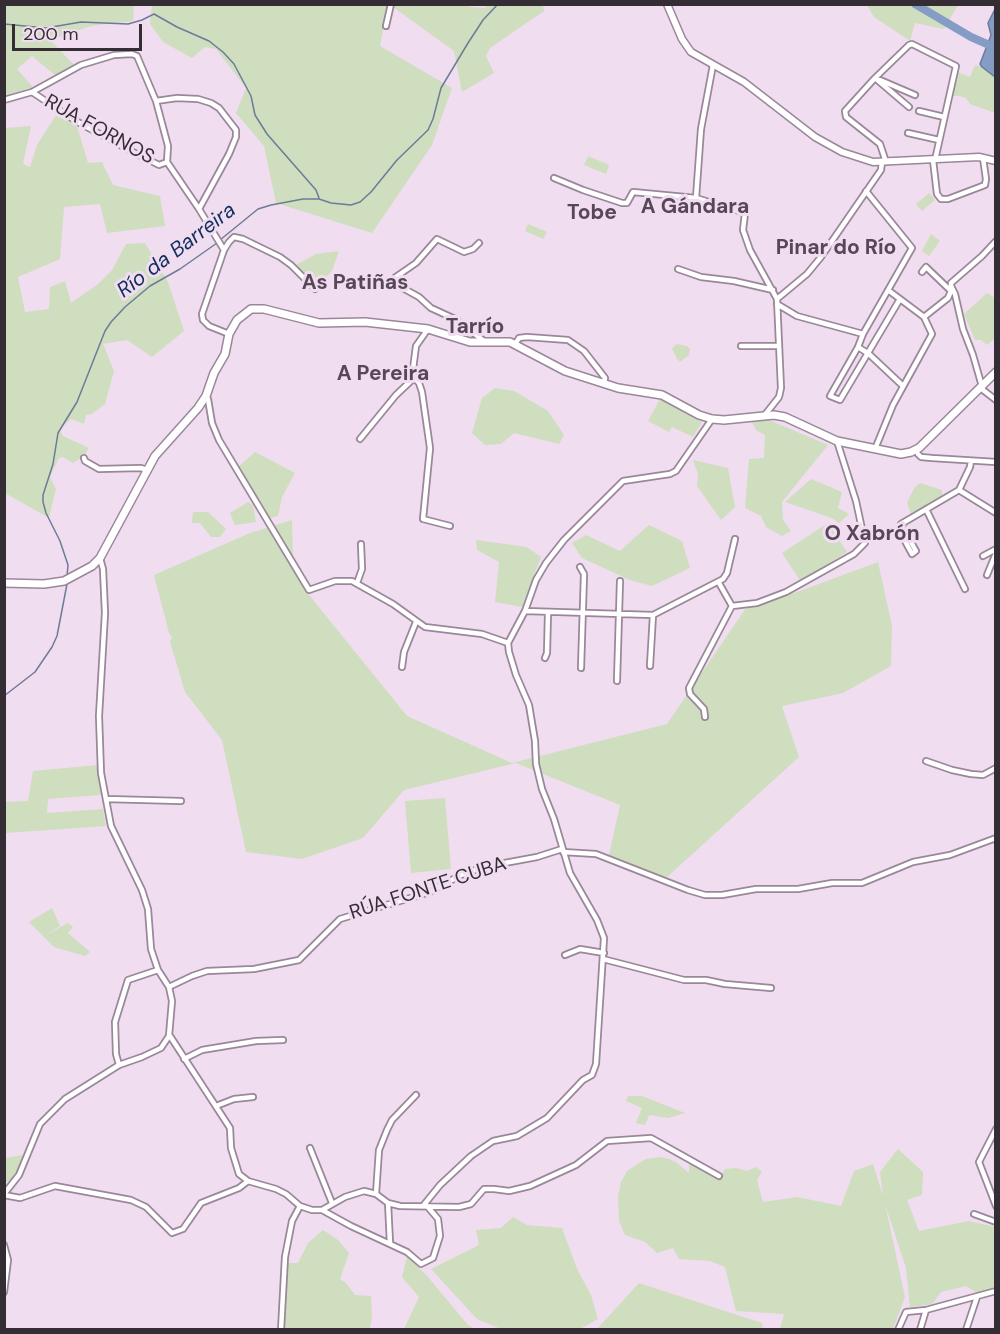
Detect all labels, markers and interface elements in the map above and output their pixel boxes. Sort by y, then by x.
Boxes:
scale bar [15,12,146,50]
text: 200 m [23,22,79,46]
street label: RÚA FORNOS [40,90,158,170]
district label: A Gándara [641,194,749,220]
water label: Río da Barreira [113,198,241,304]
district label: Tobe [567,200,617,226]
district label: Pinar do Río [776,235,896,261]
district label: As Patiñas [302,270,408,296]
district label: Tarrío [446,314,504,340]
district label: A Pereira [337,361,429,387]
district label: O Xabrón [824,521,920,547]
street label: RÚA FONTE CUBA [347,852,509,926]

